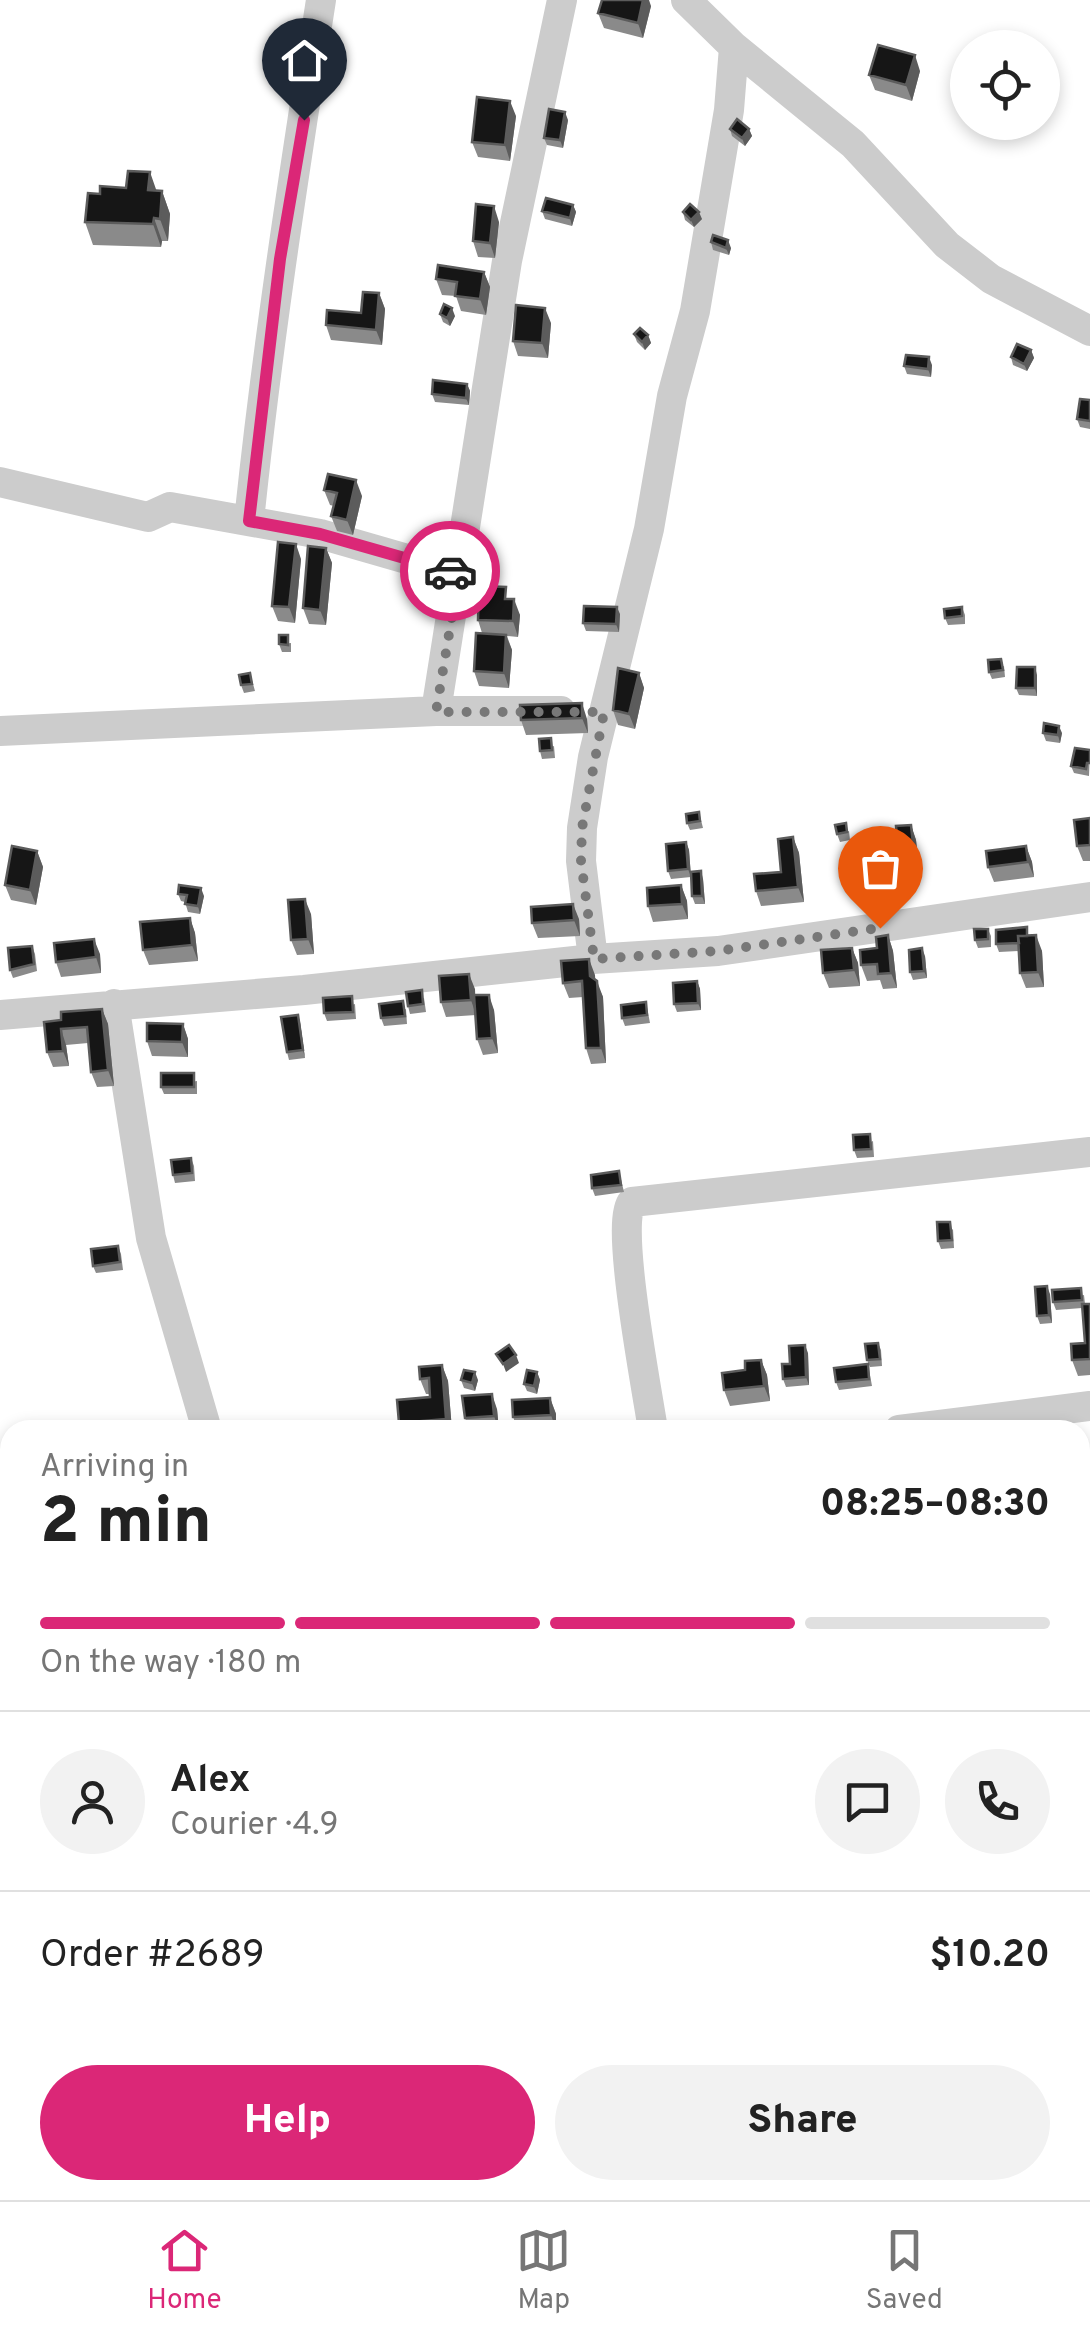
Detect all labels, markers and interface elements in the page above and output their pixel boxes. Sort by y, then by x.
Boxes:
pin [262,18,347,121]
map controls [950,30,1060,140]
button: locate [950,30,1060,140]
icon: home [277,33,332,88]
courier [400,521,500,621]
icon: car [423,544,478,599]
pin [838,826,923,929]
icon: bag [853,841,908,896]
text: Arriving in [40,1448,189,1488]
text: 08:25–08:30 [820,1481,1050,1530]
text: 2 min [40,1484,212,1566]
text: On the way · 180 m [40,1644,301,1684]
button: person [40,1749,145,1854]
button: chat [815,1749,920,1854]
button: phone [945,1749,1050,1854]
text: Alex [170,1757,250,1806]
text: Courier · 4.9 [170,1806,339,1846]
text: Order #2689 [40,1932,265,1981]
text: $10.20 [929,1932,1050,1981]
button: Help [40,2065,535,2180]
button: Share [555,2065,1050,2180]
tab: Home [147,2223,222,2319]
tab: Map [516,2223,571,2319]
tab: Saved [866,2223,943,2319]

